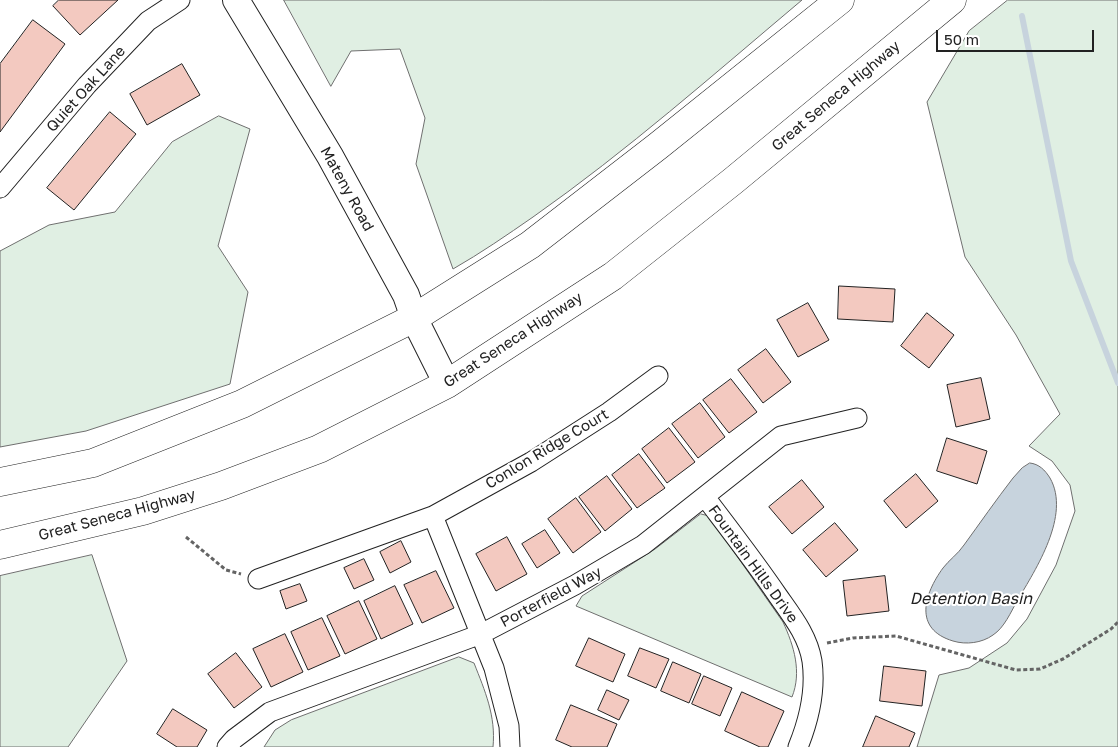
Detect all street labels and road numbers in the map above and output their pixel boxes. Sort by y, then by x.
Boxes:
street label: Great Seneca Highway [768,37,904,155]
street label: Quiet Oak Lane [43,42,129,136]
street label: Mateny Road [316,144,378,234]
street label: Great Seneca Highway [440,288,586,392]
street label: Conlon Ridge Court [482,405,612,493]
street label: Great Seneca Highway [37,485,197,545]
street label: Fountain Hills Drive [704,502,802,626]
street label: Porterfield Way [497,563,605,631]

